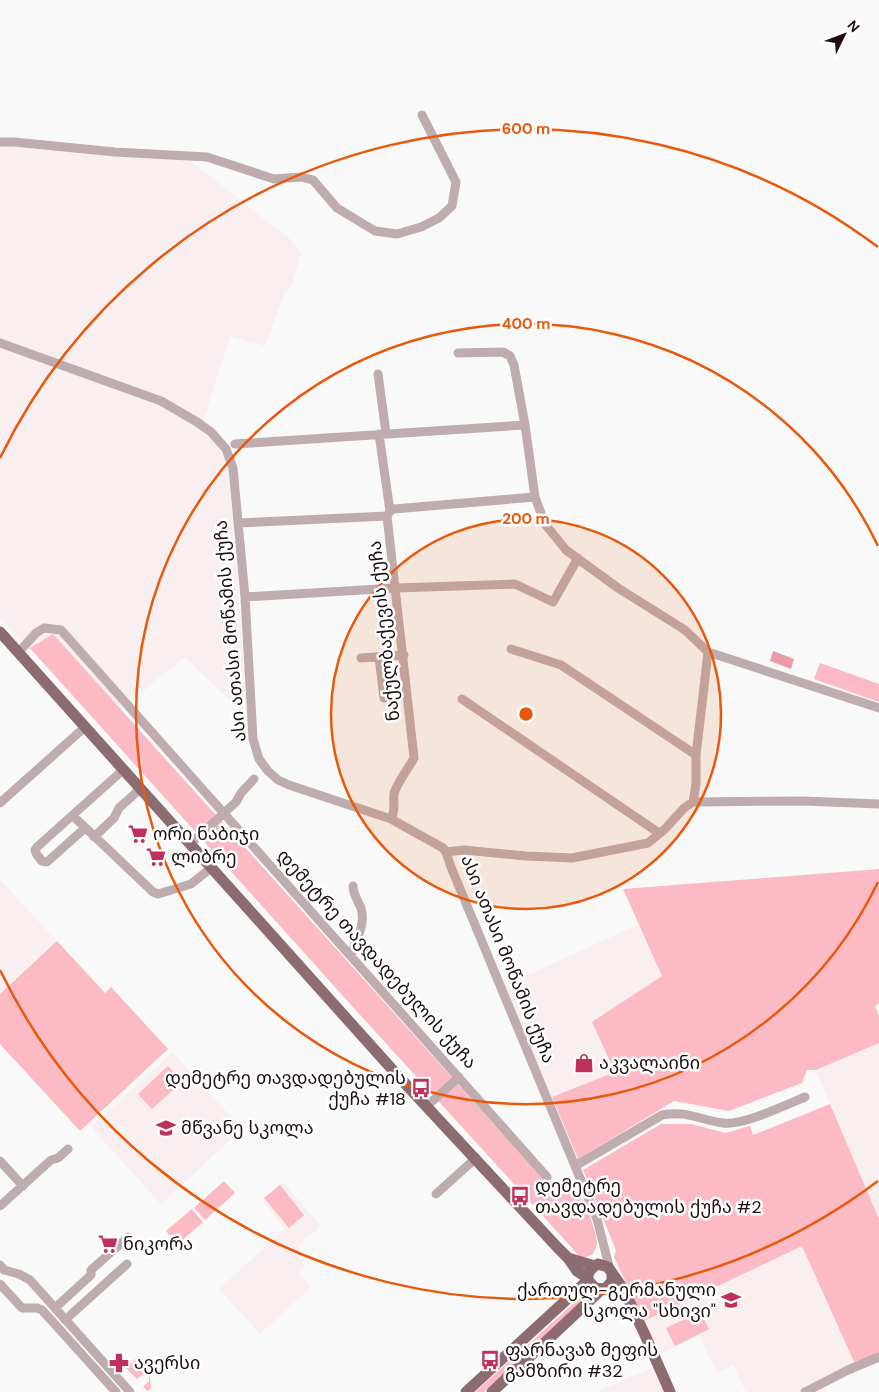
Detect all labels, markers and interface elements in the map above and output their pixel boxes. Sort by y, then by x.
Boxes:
north arrow [819,10,869,60]
text: N [844,16,864,36]
text: 600 m [502,119,550,139]
text: 400 m [502,314,550,334]
text: 200 m [502,509,550,529]
street label: ასი ათასი მოწამის ქუჩა [208,519,252,743]
street label: ნაქულბაქევის ქუჩა [363,540,405,722]
centre of rings [517,705,535,723]
place label: ორი ნაბიჯი [153,822,259,846]
supermarket icon: ორი ნაბიჯი [127,823,149,845]
street label: დემეტრე თავდადებულის ქუჩა [272,844,482,1074]
place label: ლიბრე [171,845,237,869]
supermarket icon: ლიბრე [145,846,167,868]
street label: ასი ათასი მოწამის ქუჩა [455,851,561,1067]
place label: აკვალაინი [599,1051,700,1075]
shop icon: აკვალაინი [573,1052,595,1074]
place label: დემეტრე თავდადებულის ქუჩა #18 [165,1066,406,1111]
bus stop icon: დემეტრე თავდადებულის ქუჩა #18 [410,1077,432,1099]
place label: მწვანე სკოლა [181,1116,314,1140]
school or university icon: მწვანე სკოლა [155,1117,177,1139]
place label: დემეტრე თავდადებულის ქუჩა #2 [535,1174,762,1219]
bus stop icon: დემეტრე თავდადებულის ქუჩა #2 [509,1185,531,1207]
place label: ნიკორა [123,1232,193,1256]
supermarket icon: ნიკორა [97,1233,119,1255]
place label: ქართულ-გერმანული სკოლა "სხივი" [517,1278,716,1323]
school or university icon: ქართულ-გერმანული სკოლა "სხივი" [720,1289,742,1311]
place label: ფარნავაზ მეფის გამზირი #32 [505,1338,658,1383]
bus stop icon: ფარნავაზ მეფის გამზირი #32 [479,1349,501,1371]
place label: ავერსი [134,1351,200,1375]
pharmacy icon: ავერსი [108,1352,130,1374]

